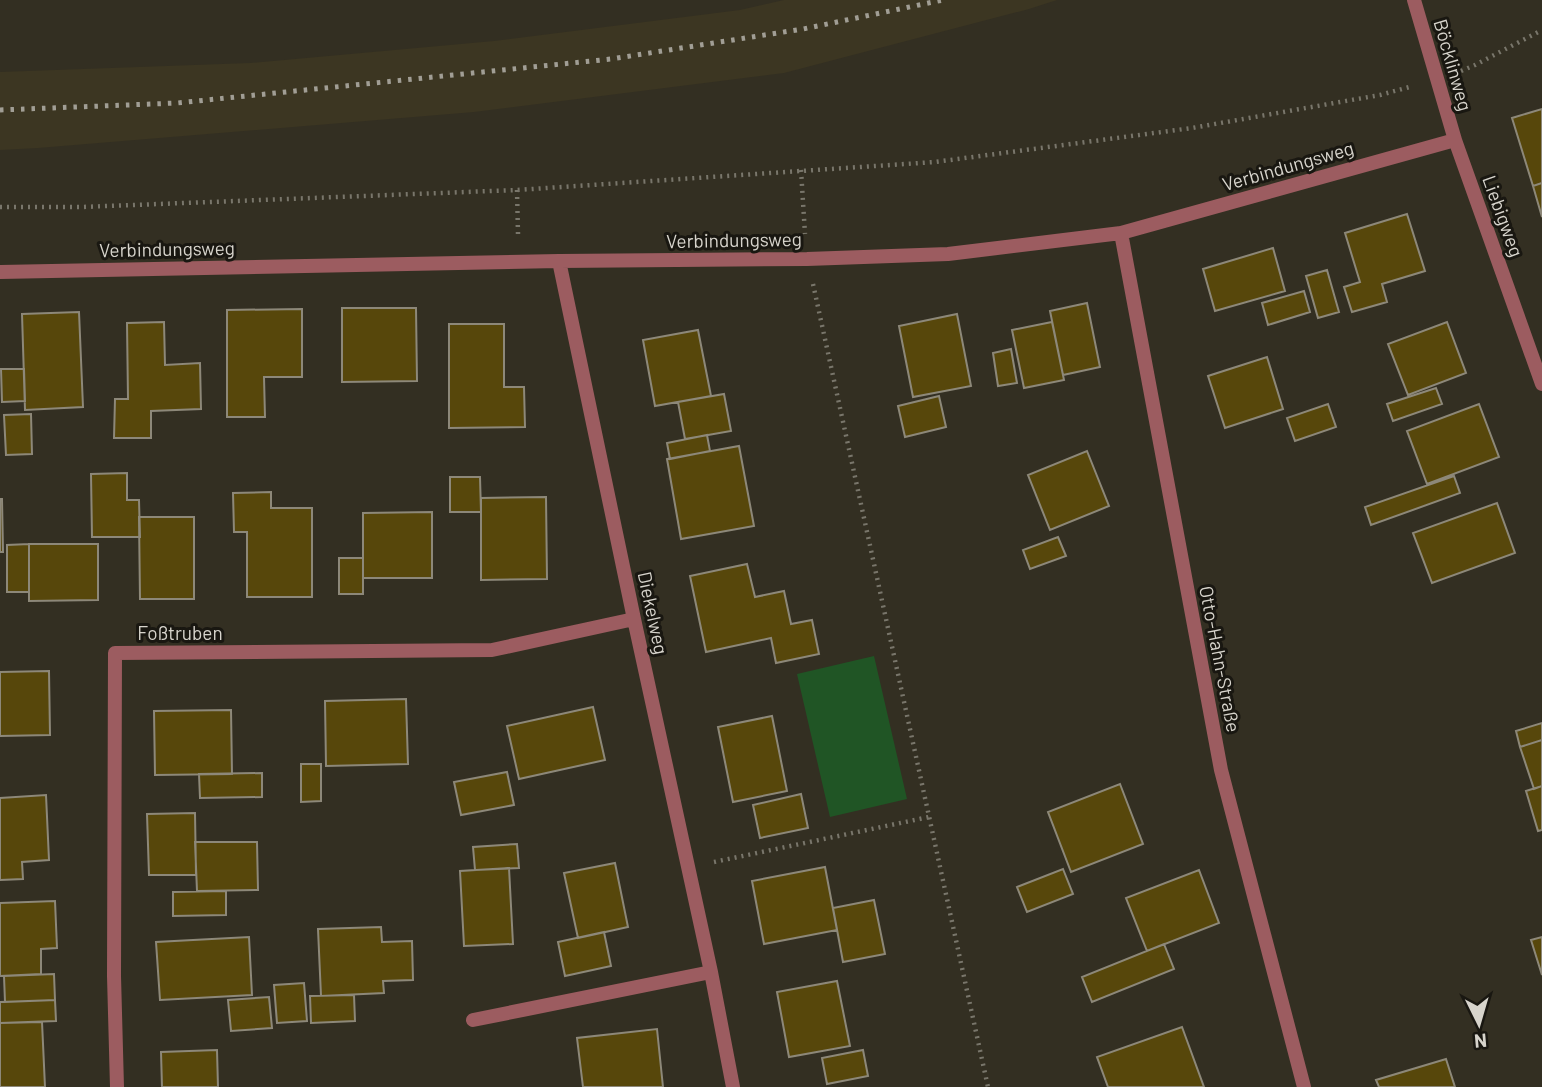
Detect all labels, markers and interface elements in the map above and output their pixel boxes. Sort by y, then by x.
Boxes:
street label: Böcklinweg [1429,16,1478,113]
street label: Verbindungsweg [1219,136,1356,195]
street label: Liebigweg [1478,172,1529,260]
street label: Verbindungsweg [666,227,802,252]
street label: Verbindungsweg [99,236,235,261]
street label: Diekelweg [634,569,673,656]
street label: Otto-Hahn-Straße [1195,584,1246,734]
street label: Foßtruben [137,621,223,644]
north arrow [1444,989,1514,1059]
text: N [1473,1029,1488,1053]

